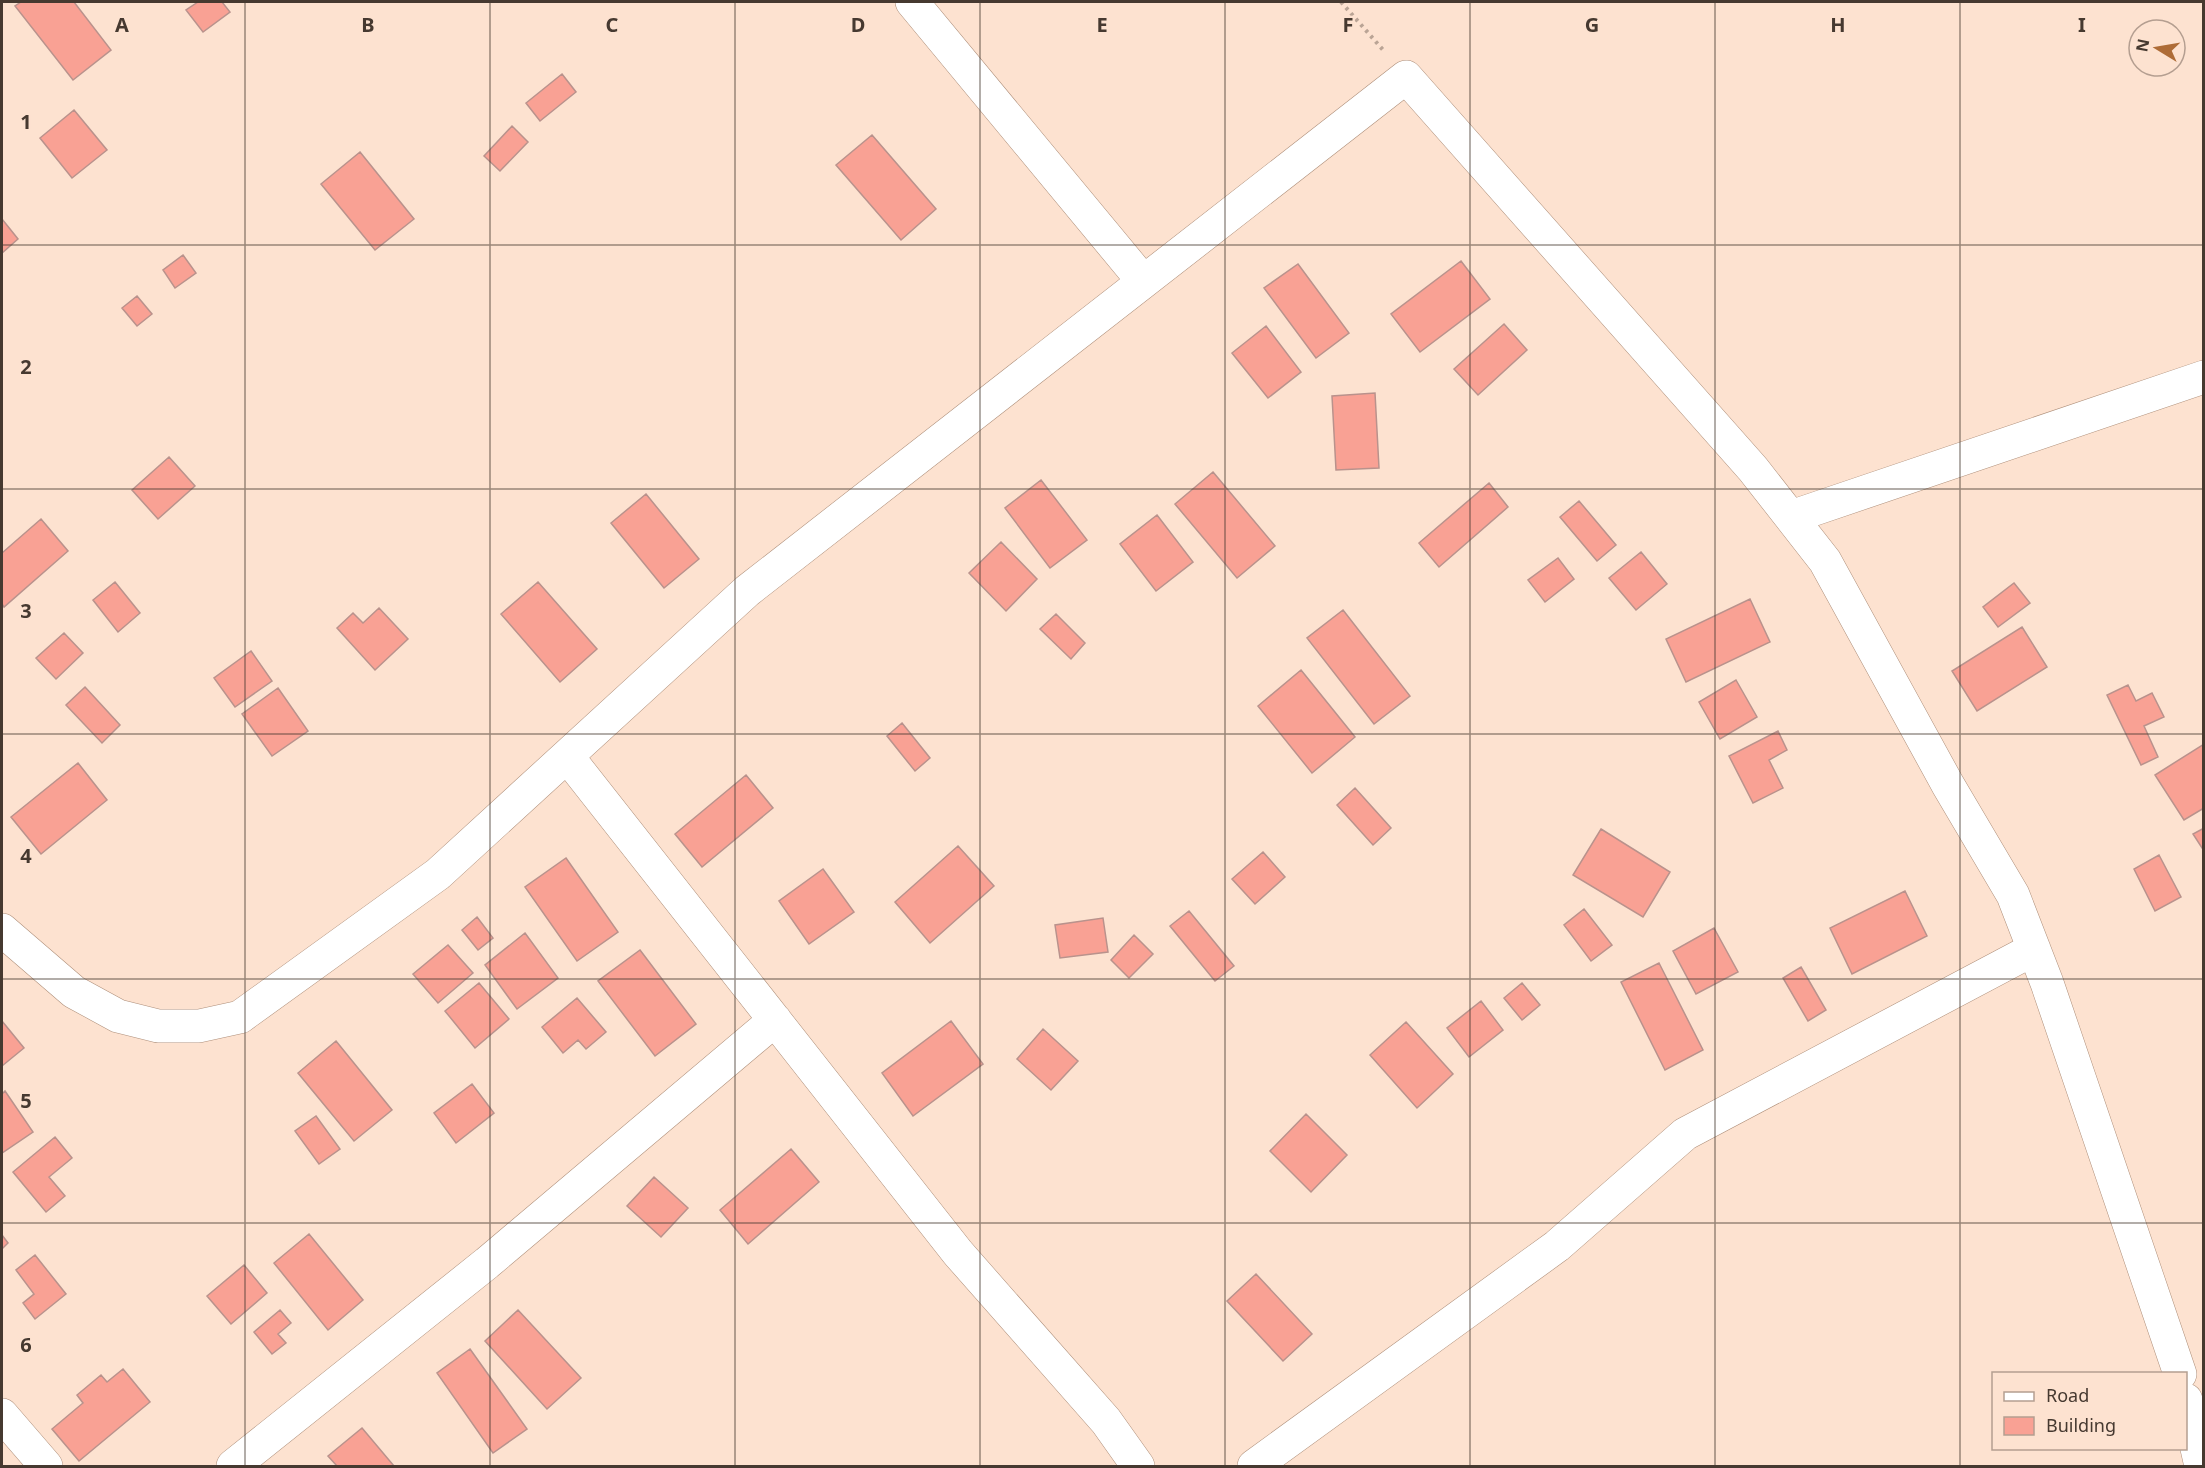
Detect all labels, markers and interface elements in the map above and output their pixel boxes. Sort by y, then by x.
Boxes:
text: A [115,11,129,38]
text: B [361,11,375,38]
text: C [606,11,619,38]
text: D [851,11,865,38]
text: E [1096,11,1108,38]
text: F [1343,11,1353,38]
text: G [1585,11,1599,38]
text: H [1830,11,1846,38]
text: I [2078,11,2086,38]
north arrow [2127,18,2187,78]
text: N [2130,37,2154,54]
text: 1 [20,108,32,135]
text: 2 [20,353,32,380]
text: 3 [20,597,32,624]
text: 4 [20,842,32,869]
text: 5 [20,1087,32,1114]
text: 6 [20,1331,32,1358]
legend [1992,1372,2187,1450]
text: Road [2046,1383,2089,1407]
text: Building [2046,1413,2116,1437]

